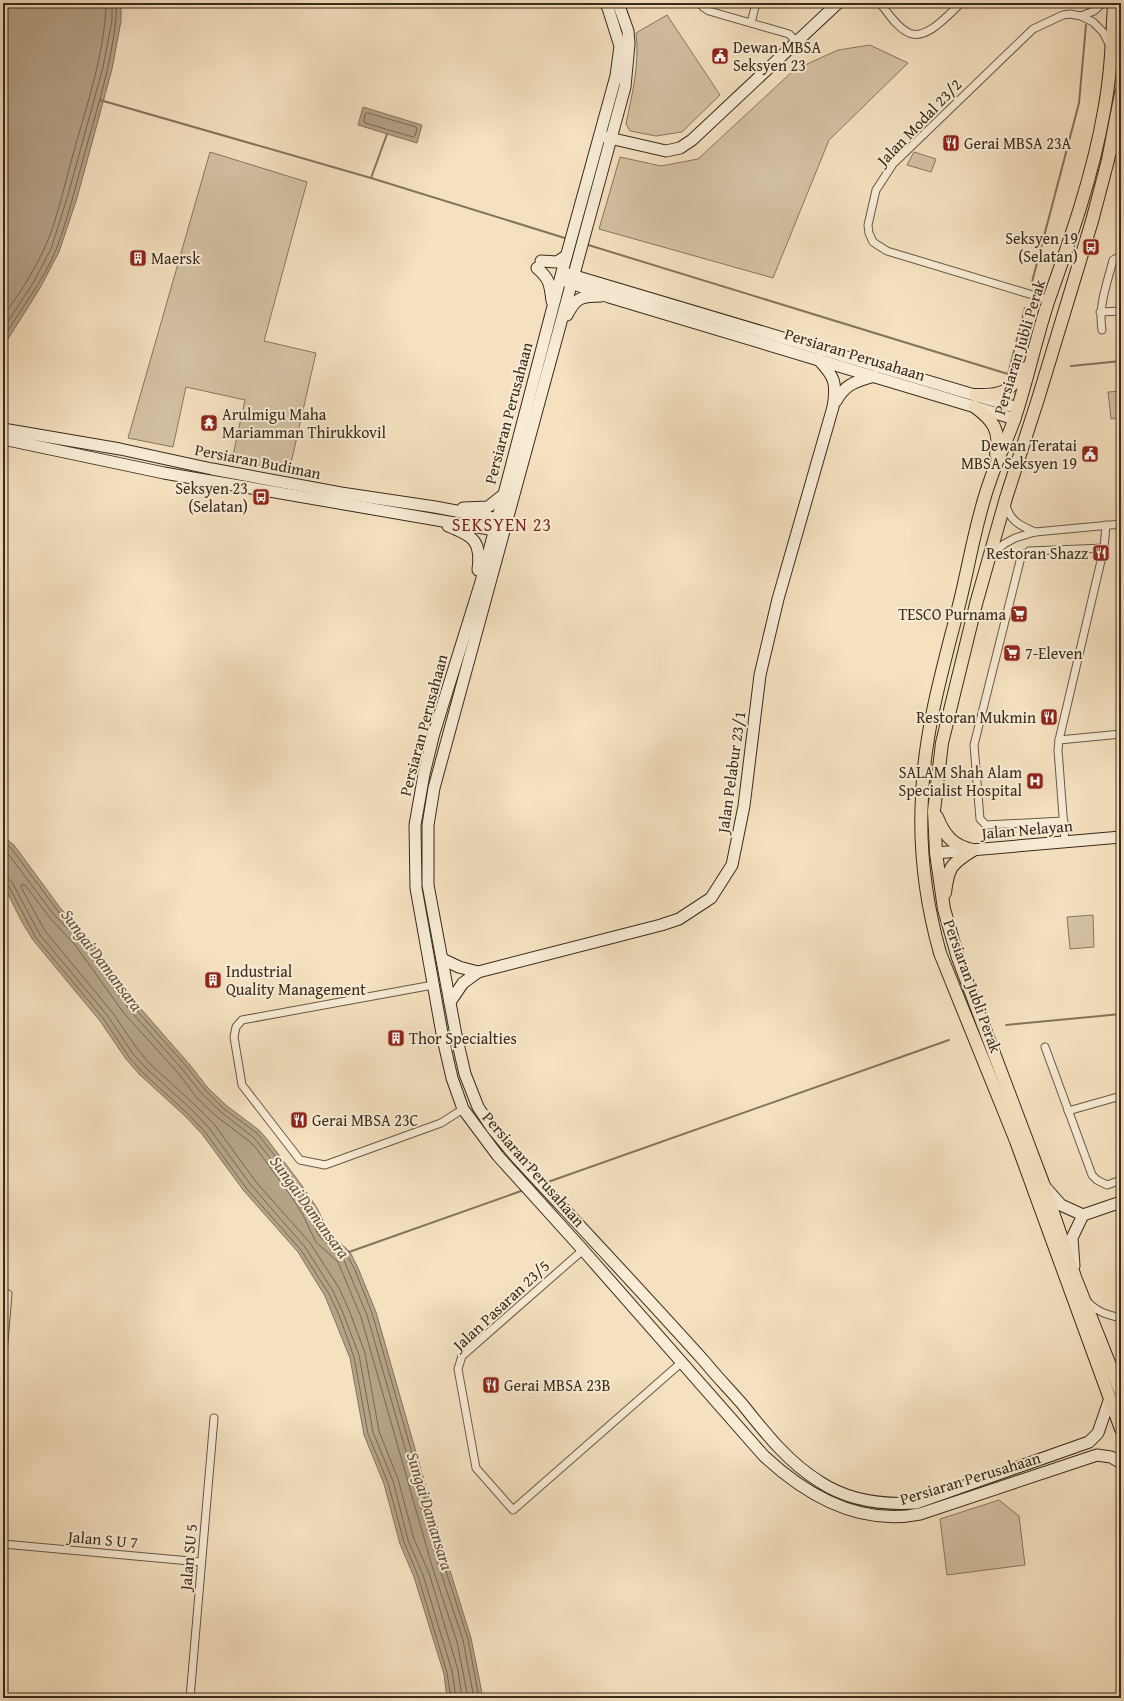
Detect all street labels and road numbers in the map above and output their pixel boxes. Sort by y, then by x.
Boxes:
street label: Jalan Modal 23/2 [870,73,967,172]
street label: Persiaran Jubli Perak [987,276,1051,418]
street label: Persiaran Perusahaan [782,321,928,387]
street label: Persiaran Perusahaan [478,339,538,487]
street label: Persiaran Budiman [193,437,323,485]
street label: Persiaran Perusahaan [393,651,453,799]
street label: Jalan Pelabur 23/1 [710,709,751,837]
street label: Jalan Nelayan [978,813,1074,845]
street label: Persiaran Jubli Perak [938,916,1009,1057]
street label: Persiaran Perusahaan [477,1106,591,1232]
street label: Jalan Pasaran 23/5 [446,1254,555,1358]
street label: Persiaran Perusahaan [897,1445,1043,1511]
street label: Jalan SU 5 [173,1523,203,1593]
street label: Jalan S U 7 [65,1524,139,1554]

